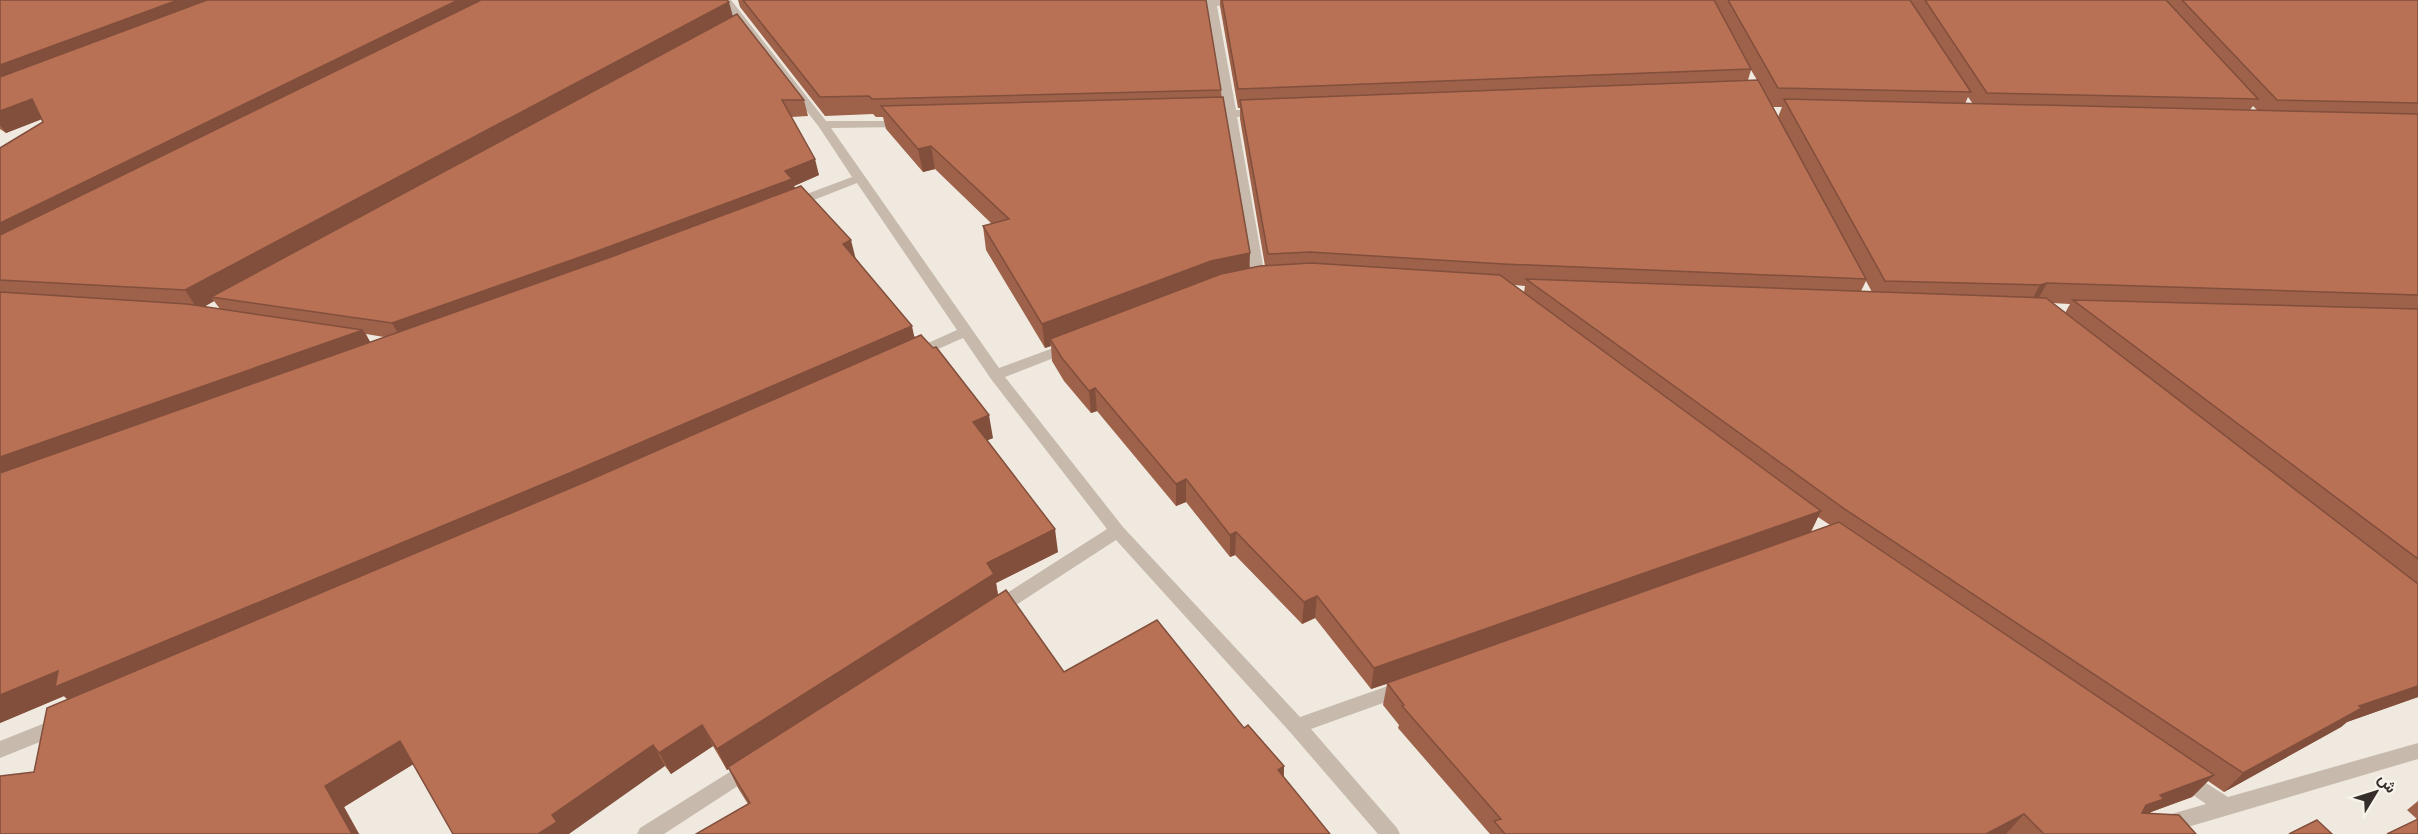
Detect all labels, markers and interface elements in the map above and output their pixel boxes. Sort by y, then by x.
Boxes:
north arrow [2346,762,2406,822]
text: ش [2374,769,2402,797]

